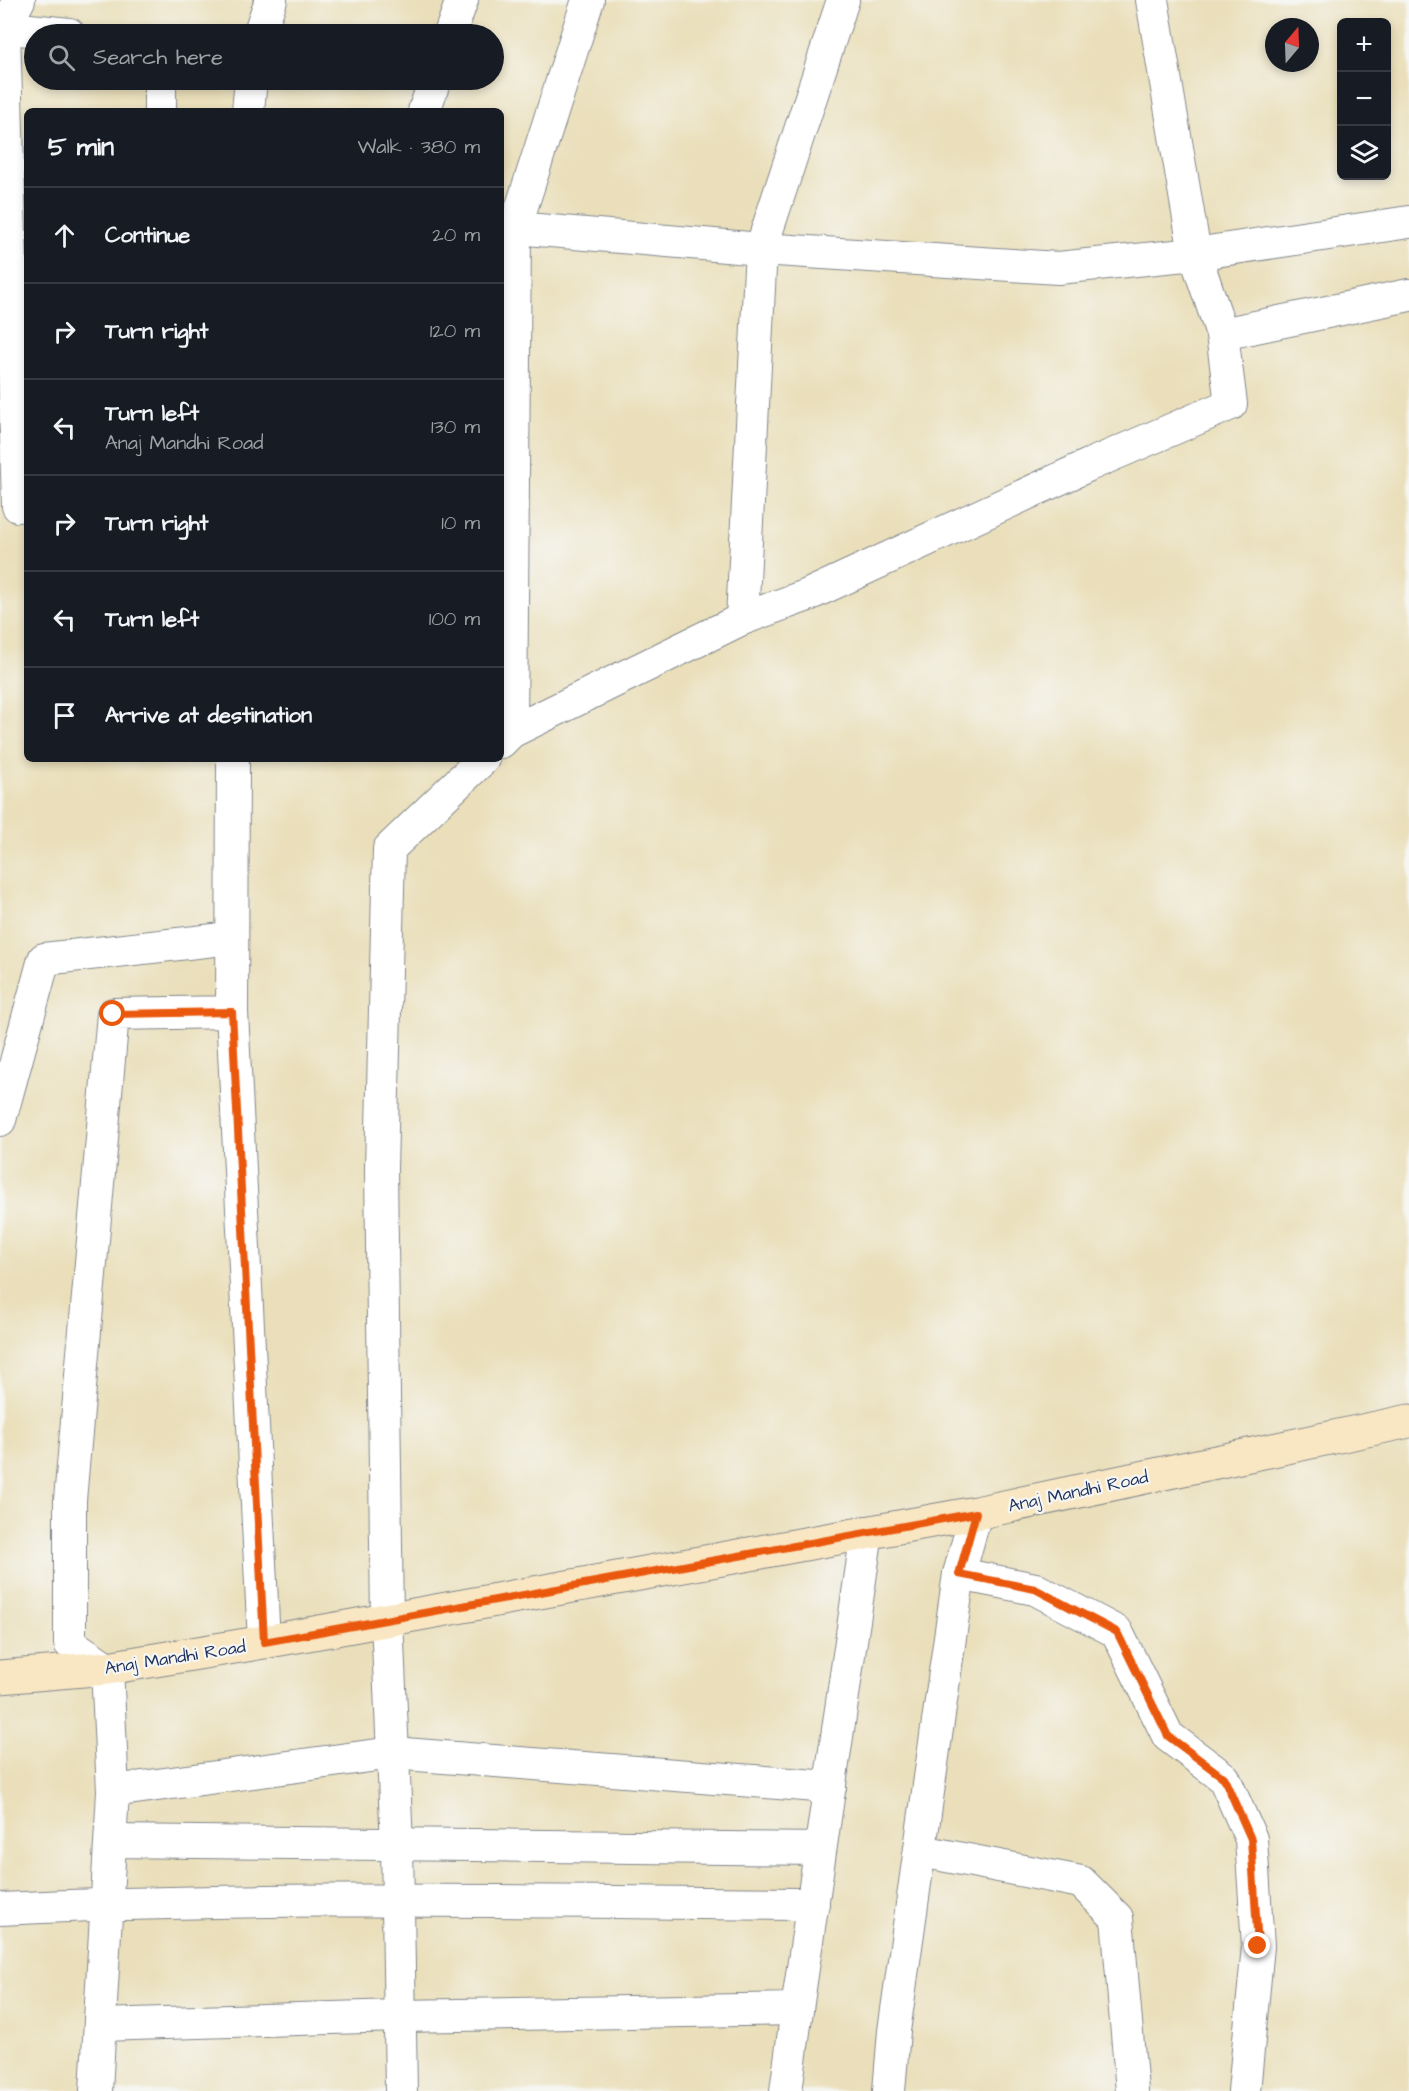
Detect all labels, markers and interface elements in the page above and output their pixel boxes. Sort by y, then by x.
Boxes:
north arrow [1265,18,1319,72]
map controls [1337,18,1391,180]
button: + [1337,18,1391,72]
search box [24,24,504,90]
icon: search [45,41,78,74]
text: Search here [93,42,223,73]
button: − [1337,72,1391,126]
button: layers [1337,126,1391,180]
text: 5 min [48,129,114,165]
text: Walk · 380 m [357,133,480,161]
icon: ahead [48,219,81,252]
text: Continue [105,220,190,251]
text: 20 m [432,221,480,249]
icon: right [48,315,81,348]
text: Turn right [105,316,208,347]
text: 120 m [430,317,480,345]
text: Turn left [105,398,199,429]
icon: left [48,411,81,444]
text: 130 m [431,413,480,441]
text: Anaj Mandhi Road [105,429,263,457]
icon: right [48,507,81,540]
text: Turn right [105,508,208,539]
text: 10 m [441,509,480,537]
icon: left [48,603,81,636]
text: Turn left [105,604,199,635]
text: 100 m [429,605,480,633]
icon: arrive [48,699,81,732]
text: Arrive at destination [105,700,312,731]
route start [99,1000,125,1026]
street label: Anaj Mandhi Road [1006,1464,1150,1519]
street label: Anaj Mandhi Road [103,1634,247,1681]
route end [1244,1932,1270,1958]

